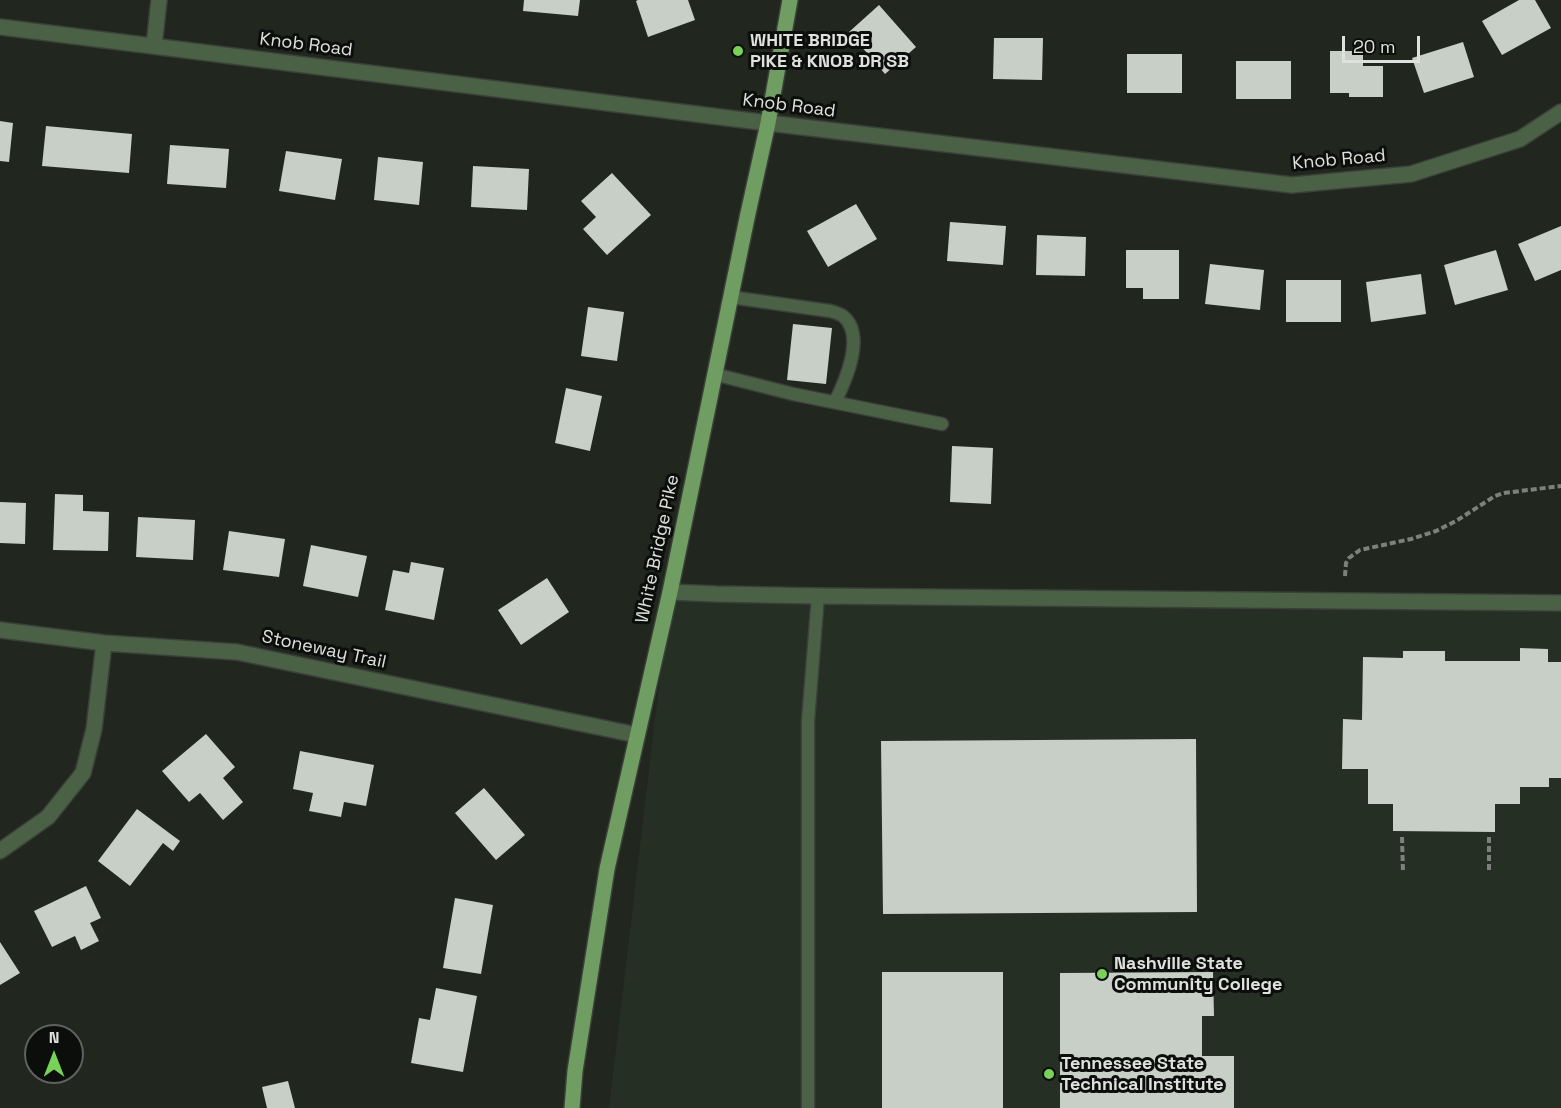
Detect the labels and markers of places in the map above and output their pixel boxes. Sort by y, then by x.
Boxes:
place label: WHITE BRIDGE PIKE & KNOB DR SB [750,30,909,72]
marker: WHITE BRIDGE PIKE & KNOB DR SB [731,44,745,58]
place label: Nashville State Community College [1114,953,1282,996]
marker: Nashville State Community College [1095,967,1109,981]
place label: Tennessee State Technical Institute [1061,1053,1224,1096]
marker: Tennessee State Technical Institute [1042,1067,1056,1081]

